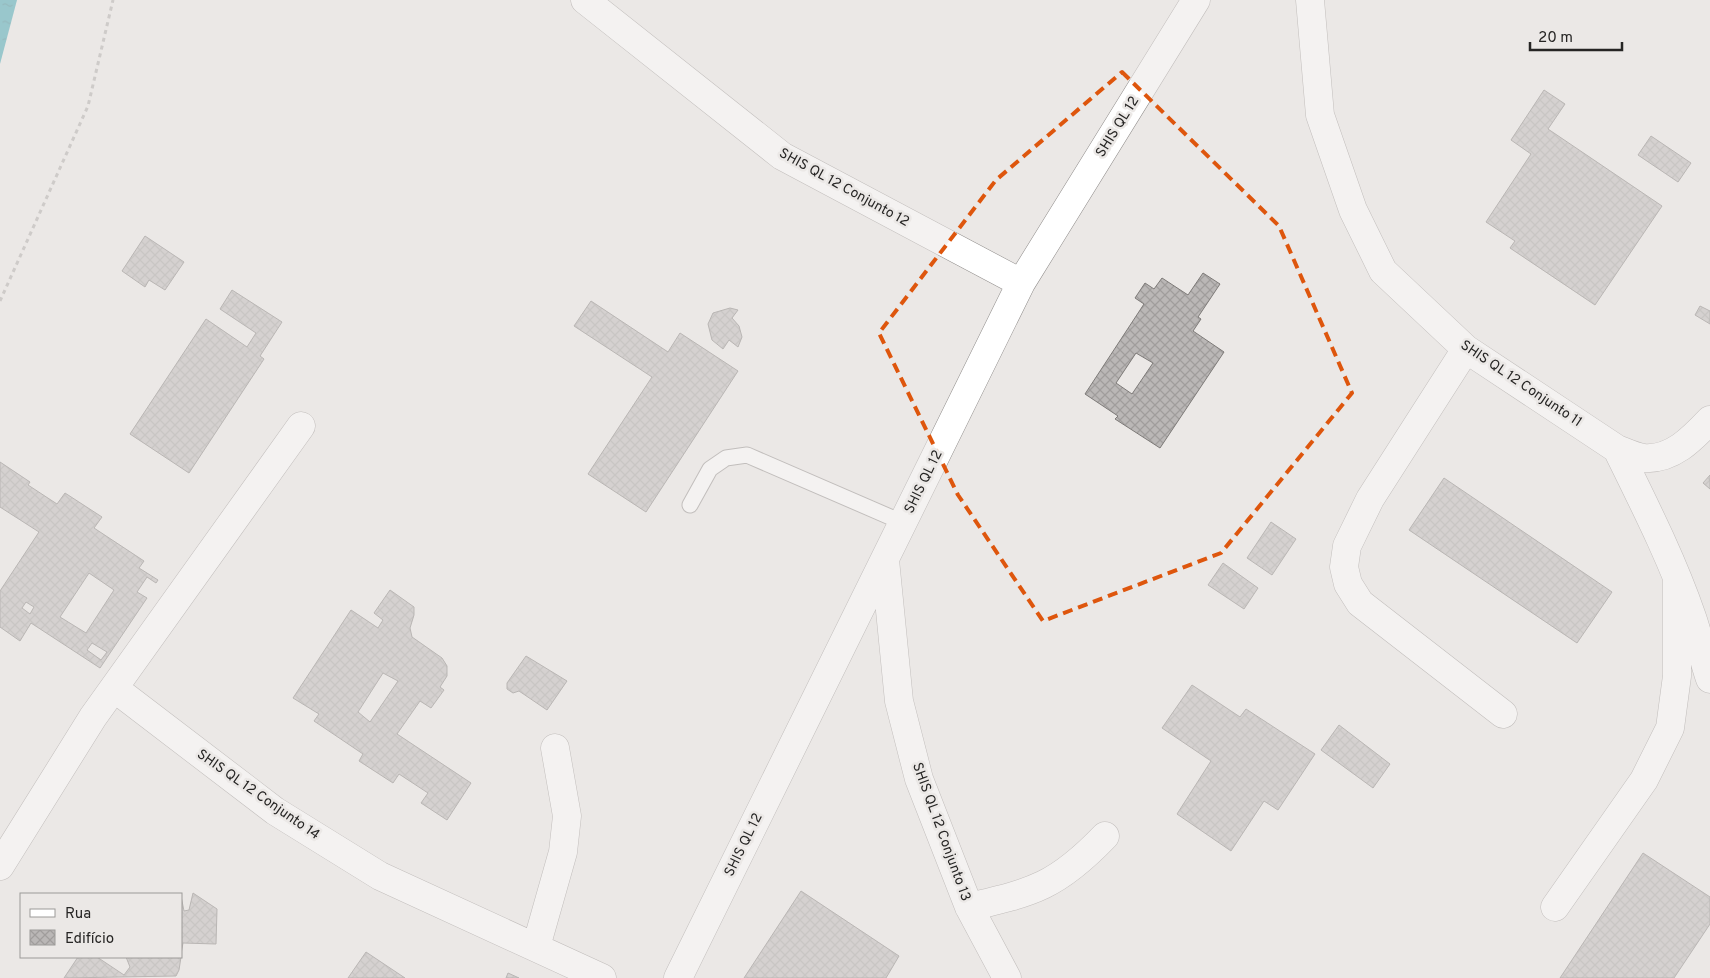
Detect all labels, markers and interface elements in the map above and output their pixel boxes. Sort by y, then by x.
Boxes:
scale bar [1530,20,1622,52]
text: 20 m [1538,29,1573,48]
street label: SHIS QL 12 [1093,93,1143,161]
street label: SHIS QL 12 Conjunto 12 [776,145,912,231]
street label: SHIS QL 12 Conjunto 11 [1457,337,1585,431]
street label: SHIS QL 12 [901,447,947,517]
street label: SHIS QL 12 Conjunto 14 [193,746,323,844]
street label: SHIS QL 12 Conjunto 13 [908,760,974,904]
street label: SHIS QL 12 [721,810,767,880]
legend [20,893,182,958]
text: Rua [65,905,91,924]
text: Edifício [65,930,114,949]

